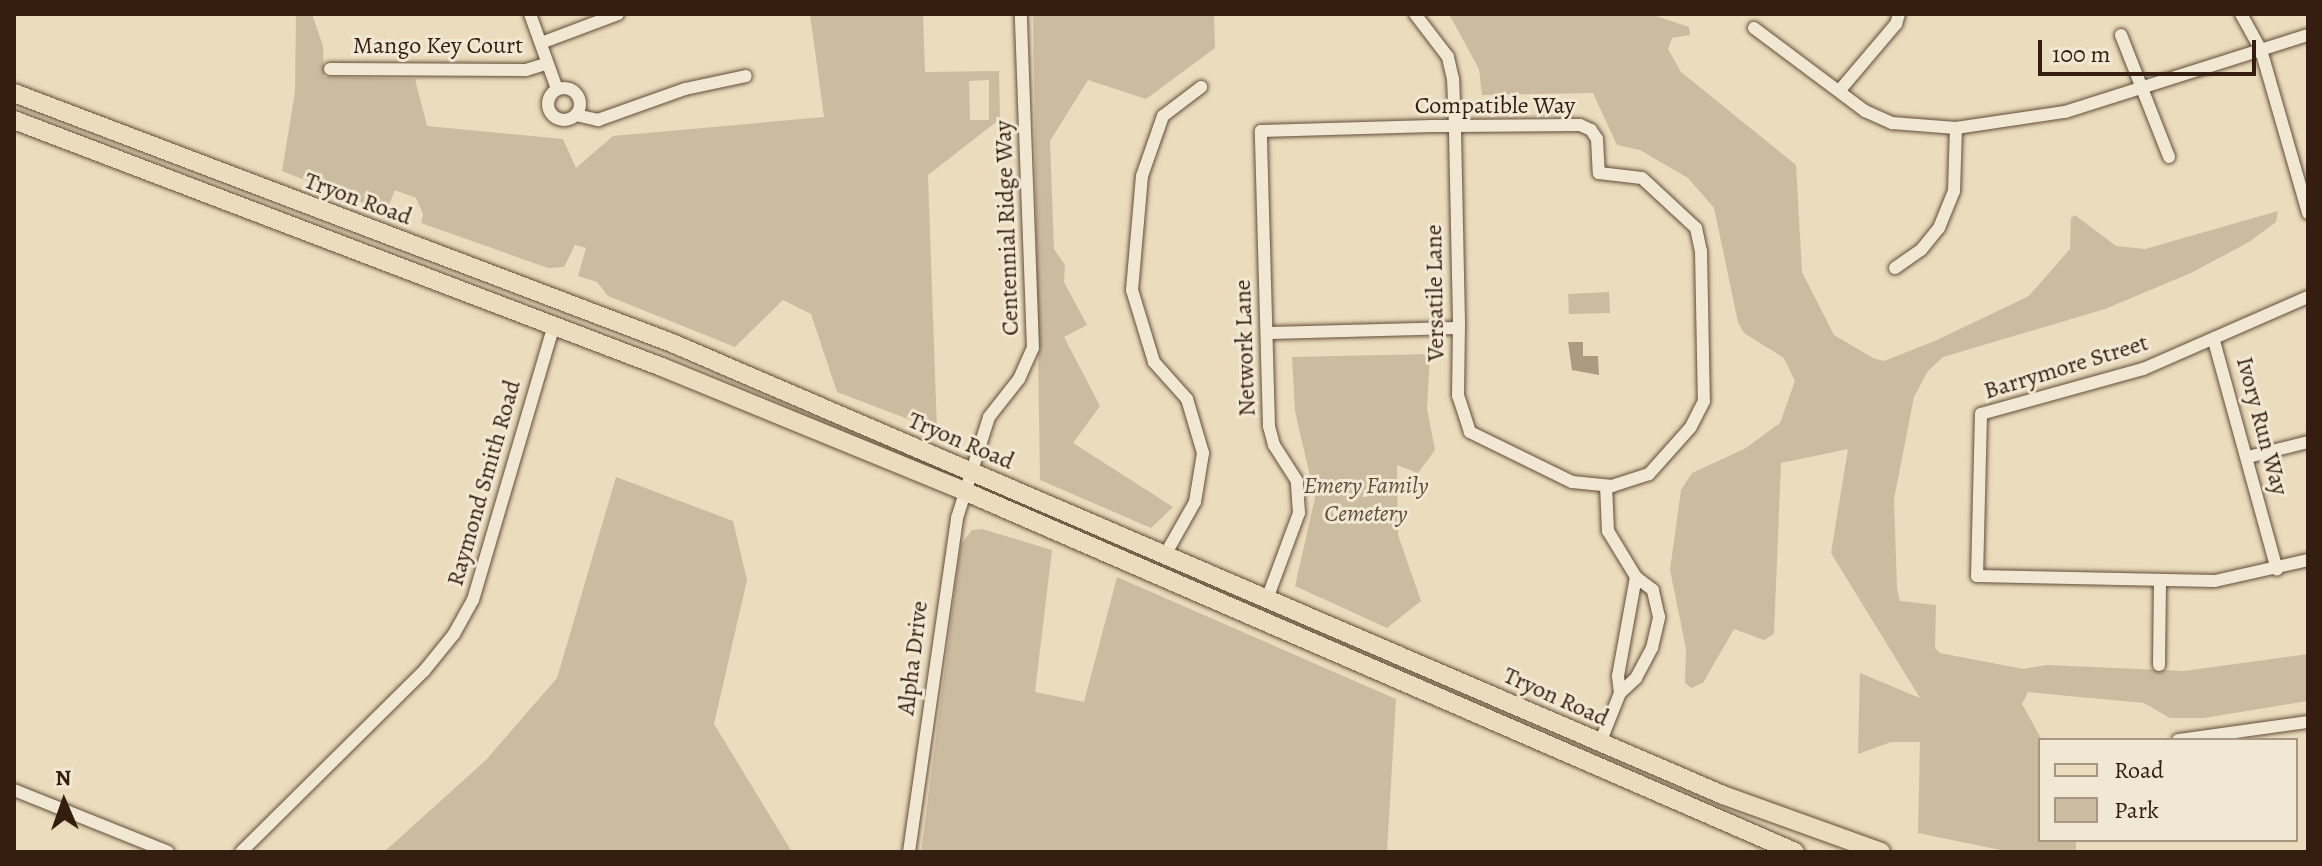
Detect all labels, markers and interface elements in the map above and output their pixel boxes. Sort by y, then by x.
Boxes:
scale bar [2042,24,2260,74]
street label: Mango Key Court [353,32,523,60]
text: 100 m [2052,38,2111,70]
street label: Compatible Way [1415,92,1575,120]
street label: Centennial Ridge Way [989,120,1025,336]
street label: Tryon Road [300,166,416,232]
street label: Versatile Lane [1419,224,1451,362]
street label: Network Lane [1228,279,1262,417]
street label: Barrymore Street [1980,328,2152,406]
street label: Ivory Run Way [2230,354,2294,498]
street label: Raymond Smith Road [441,377,527,589]
street label: Tryon Road [904,406,1018,476]
park label: Emery Family Cemetery [1304,472,1428,528]
street label: Alpha Drive [892,599,934,717]
street label: Tryon Road [1499,661,1613,733]
legend [2038,738,2298,842]
text: Road [2114,754,2164,786]
north arrow [24,762,104,842]
text: N [55,763,72,793]
text: Park [2114,794,2159,826]

